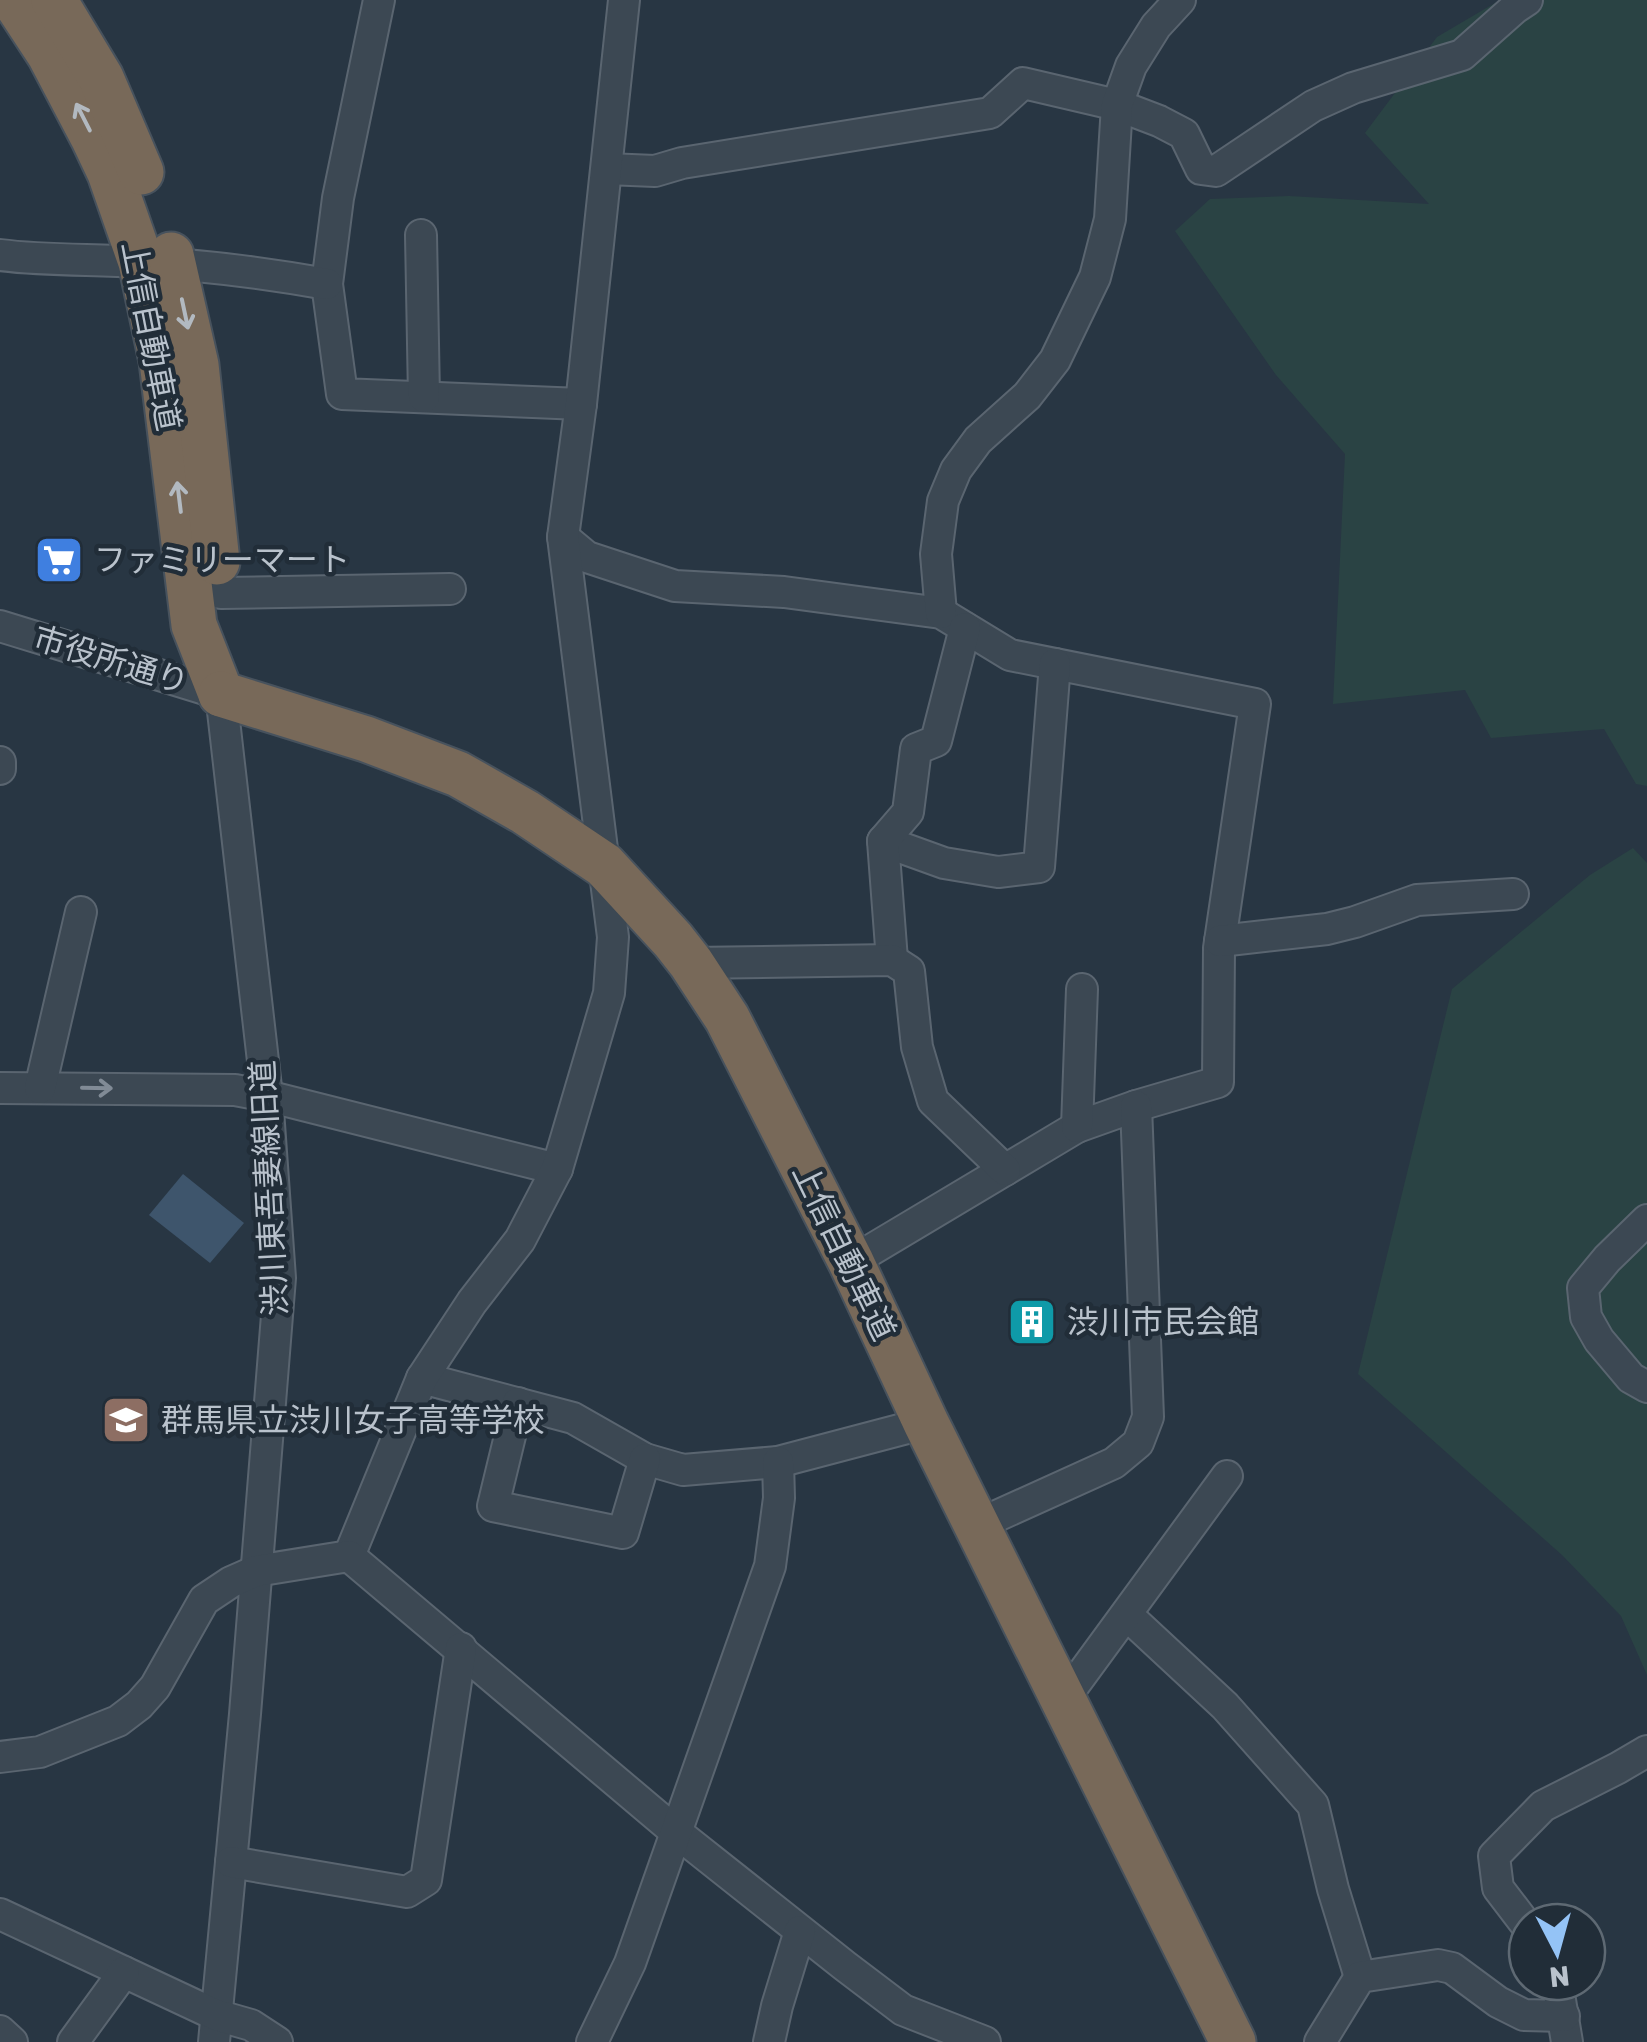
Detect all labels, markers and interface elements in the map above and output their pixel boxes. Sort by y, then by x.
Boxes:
one-way arrow [73,103,92,133]
street label: 上信自動車道 [114,238,188,434]
one-way arrow [177,297,195,329]
one-way arrow [169,482,187,514]
supermarket icon: ファミリーマート [33,534,85,586]
place label: ファミリーマート [94,541,350,579]
street label: 市役所通り [29,618,193,702]
street label: 渋川東吾妻線旧道 [243,1059,295,1317]
one-way arrow [81,1079,113,1098]
street label: 上信自動車道 [785,1157,903,1347]
building icon: 渋川市民会館 [1006,1296,1058,1348]
place label: 渋川市民会館 [1067,1303,1259,1341]
school or university icon: 群馬県立渋川女子高等学校 [100,1394,152,1446]
place label: 群馬県立渋川女子高等学校 [161,1401,545,1439]
north arrow [1507,1902,1607,2002]
text: N [1548,1959,1571,1994]

